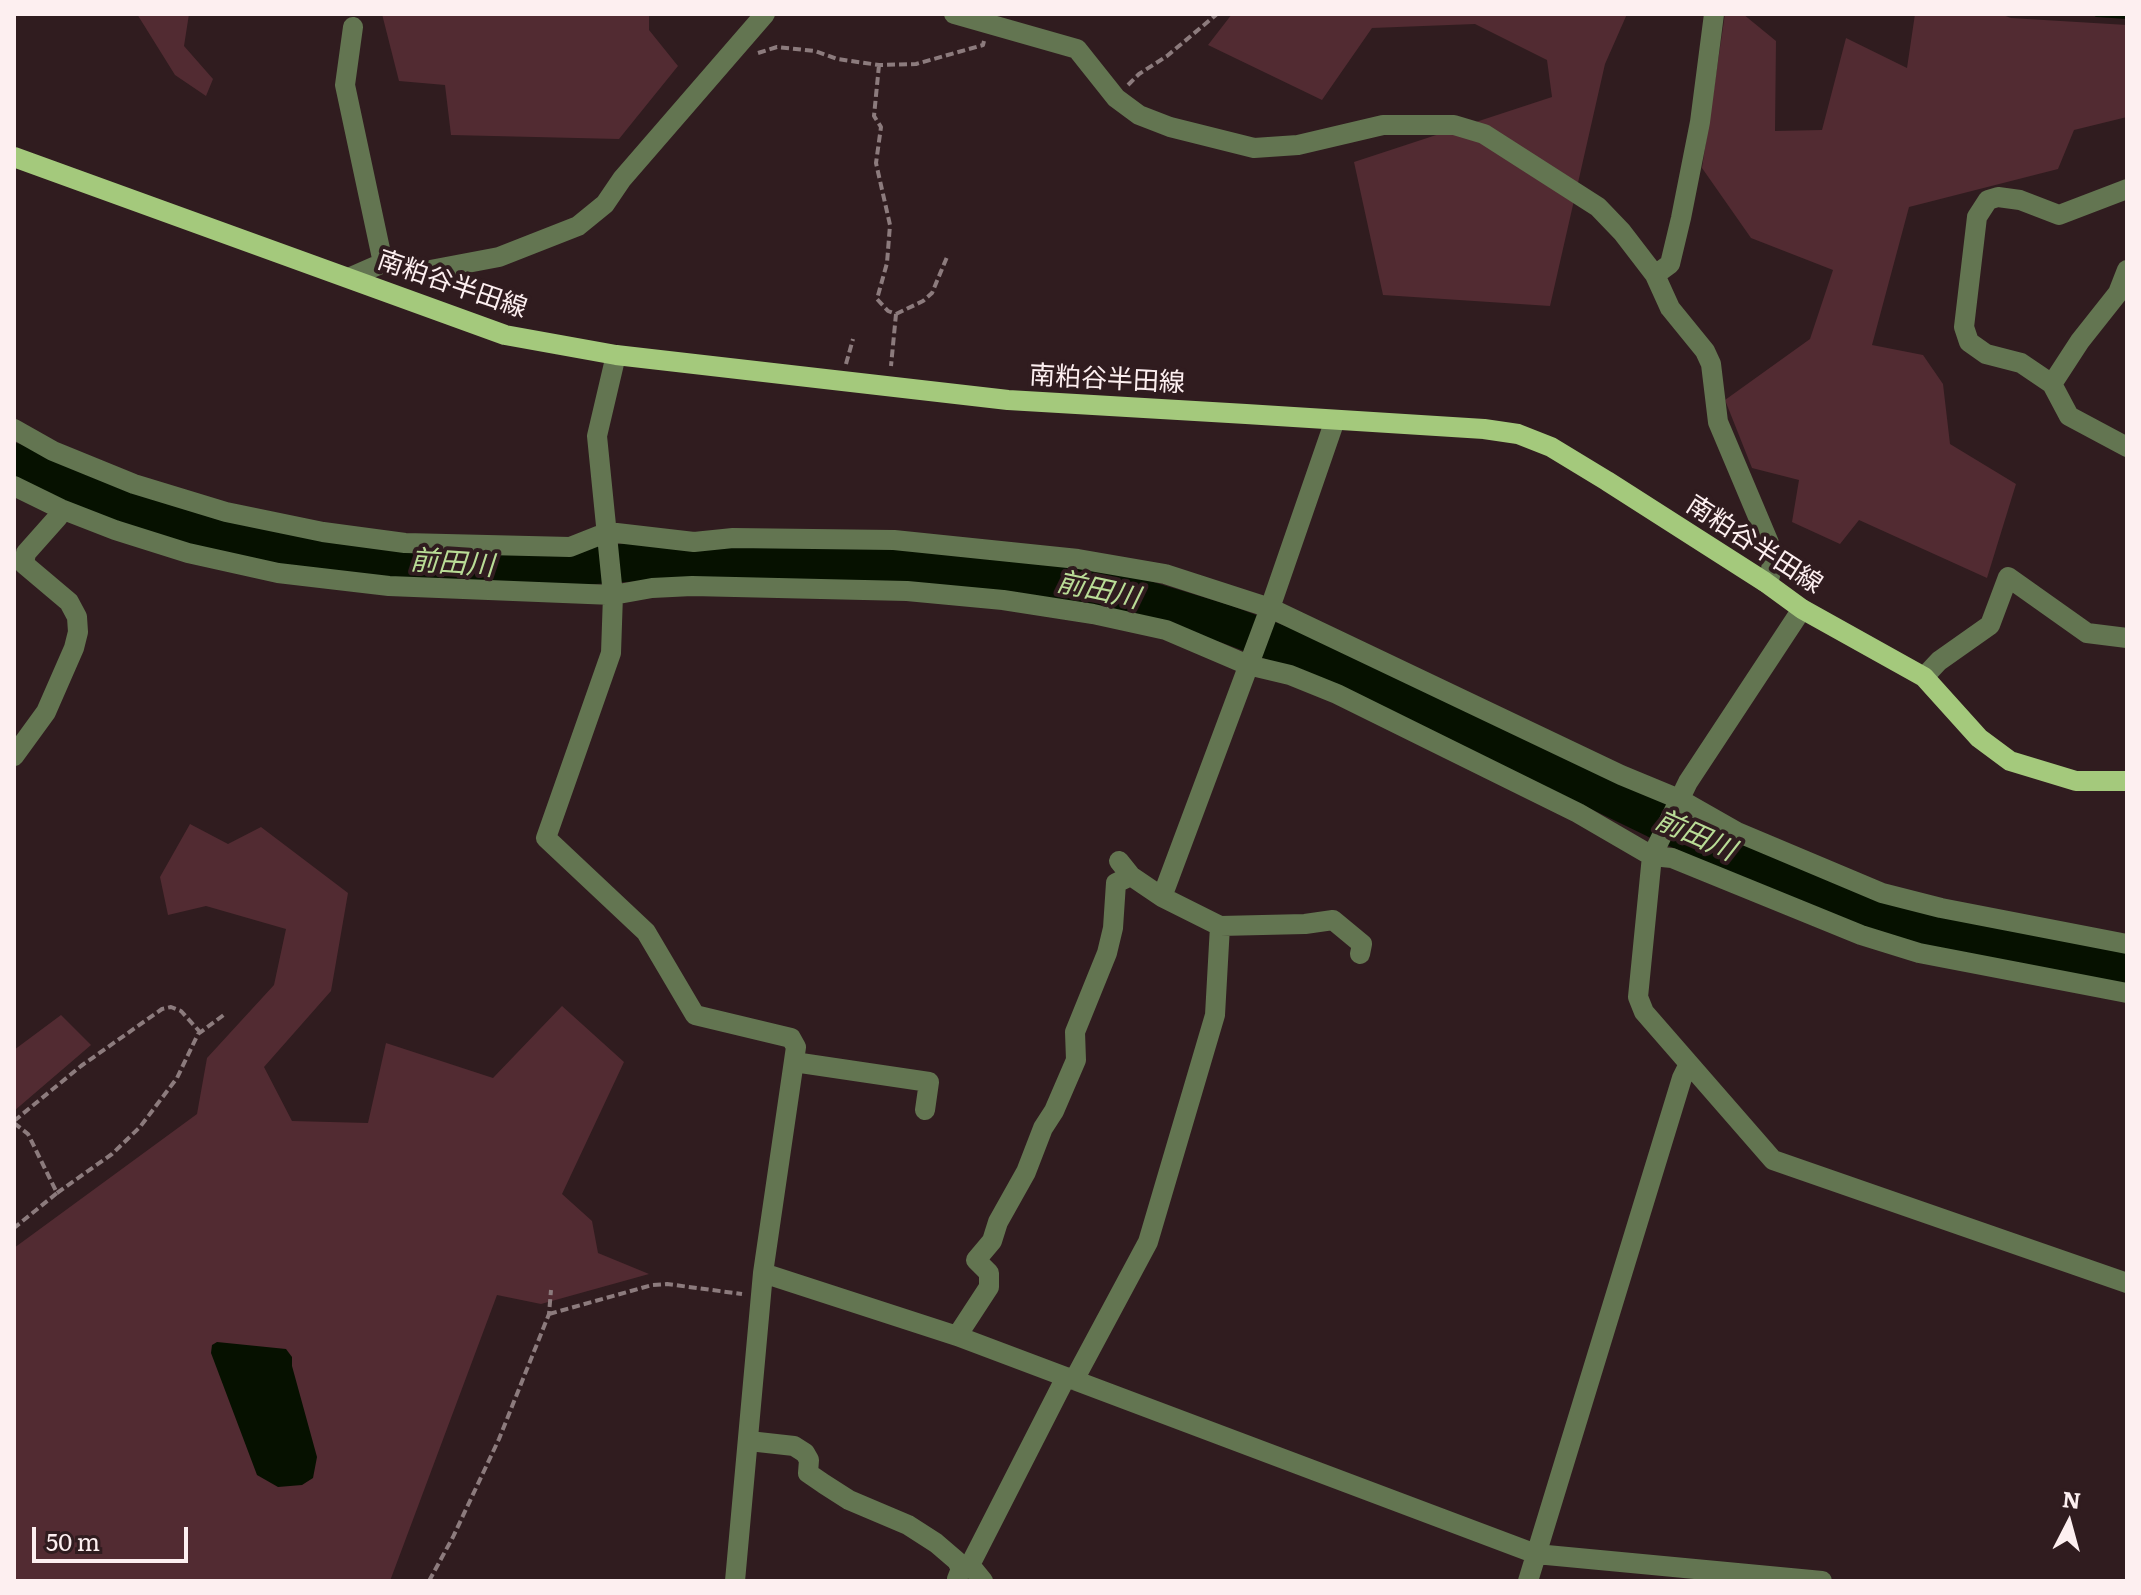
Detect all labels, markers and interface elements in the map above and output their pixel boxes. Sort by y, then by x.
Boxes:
street label: 南粕谷半田線 [373,245,531,325]
street label: 南粕谷半田線 [1028,360,1186,400]
street label: 南粕谷半田線 [1680,489,1828,601]
water label: 前田川 [409,544,495,584]
water label: 前田川 [1053,566,1143,616]
water label: 前田川 [1650,804,1740,868]
text: N [2061,1481,2082,1516]
north arrow [2029,1483,2109,1563]
scale bar [36,1511,192,1561]
text: 50 m [46,1523,100,1558]

